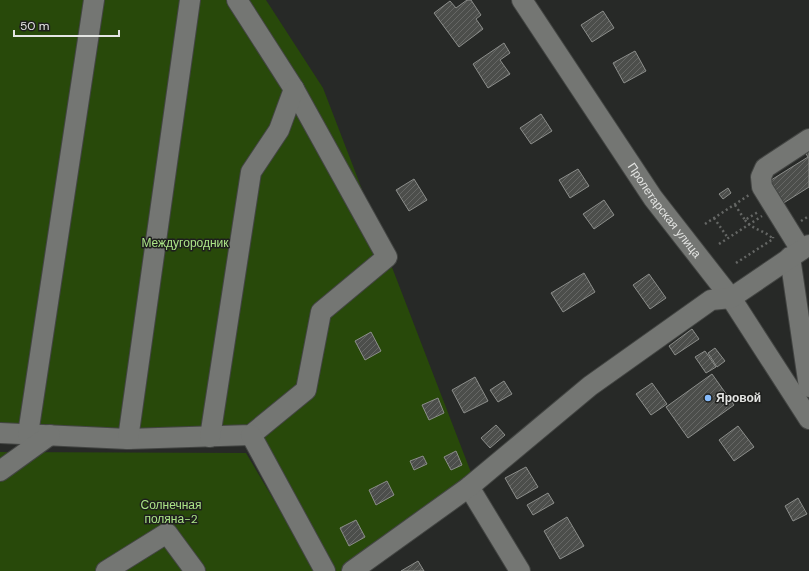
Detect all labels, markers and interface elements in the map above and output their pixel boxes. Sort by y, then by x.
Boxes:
scale bar [14,12,119,38]
text: 50 m [20,18,49,34]
street label: Пролетарская улица [624,160,705,261]
park label: Междугородник [141,235,229,251]
place label: Яровой [716,390,761,406]
marker: Яровой [703,393,713,403]
park label: Солнечная поляна-2 [140,497,202,527]

